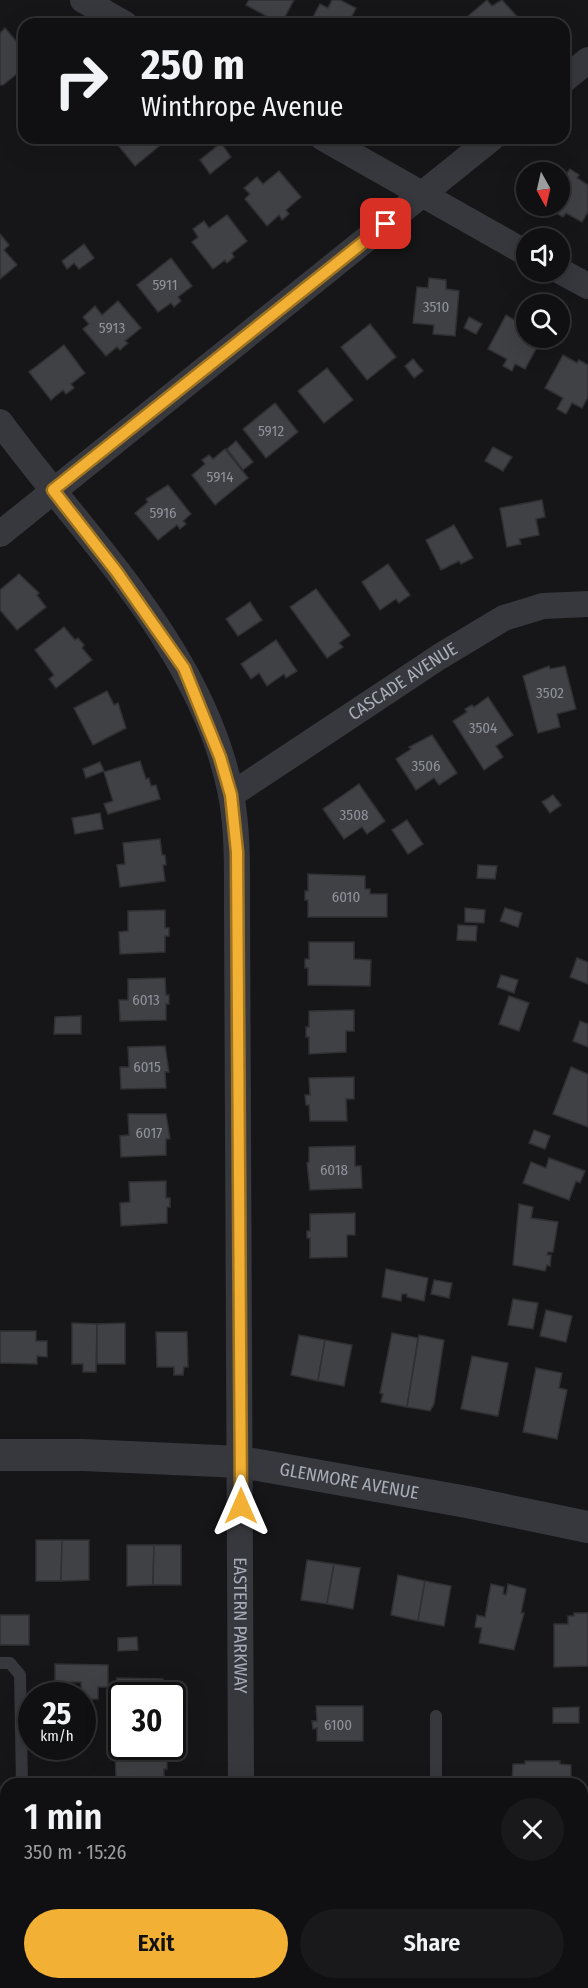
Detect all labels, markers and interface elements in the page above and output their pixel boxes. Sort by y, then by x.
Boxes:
text: 250 m [141,40,245,90]
icon: right [42,42,120,120]
text: Winthrope Avenue [141,91,343,123]
north arrow [516,162,570,216]
map controls [516,162,570,348]
pin [360,198,411,249]
icon: arrive [369,207,402,240]
button: sound [516,228,570,282]
house number: 5911 [152,276,178,294]
button: search [516,294,570,348]
house number: 3510 [423,298,449,316]
house number: 5913 [99,319,125,337]
house number: 5912 [258,422,284,440]
house number: 5914 [207,468,233,486]
house number: 5916 [150,504,177,522]
street label: CASCADE AVENUE [344,638,461,725]
house number: 3502 [536,684,564,702]
house number: 3504 [469,719,497,737]
house number: 3506 [412,757,440,775]
house number: 3508 [340,806,368,824]
house number: 6010 [332,888,360,906]
house number: 6013 [132,991,160,1009]
house number: 6015 [133,1058,161,1076]
house number: 6017 [136,1124,162,1142]
house number: 6018 [320,1161,348,1179]
street label: GLENMORE AVENUE [278,1458,420,1504]
position arrow [209,1474,273,1538]
street label: EASTERN PARKWAY [229,1557,252,1694]
speed limit sign: 30 [108,1682,186,1760]
text: 25 [43,1696,71,1732]
house number: 6100 [324,1716,352,1734]
text: km/h [40,1727,74,1745]
text: 1 min [24,1795,102,1839]
button: close [501,1798,564,1861]
text: 350 m · 15:26 [24,1840,126,1864]
button: Exit [24,1909,288,1978]
button: Share [300,1909,564,1978]

